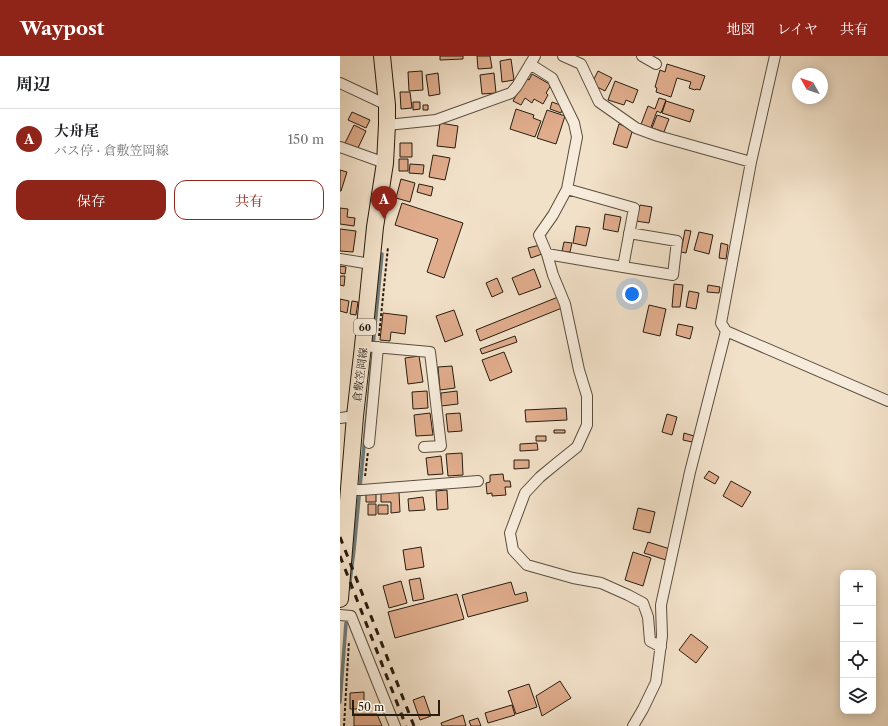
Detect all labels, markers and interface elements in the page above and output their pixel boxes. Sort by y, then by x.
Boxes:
text: Waypost [20,17,104,40]
text: 地図 [727,20,755,38]
text: レイヤ [777,20,818,38]
text: 共有 [840,20,868,38]
north arrow [792,68,828,104]
text: 周辺 [16,74,50,94]
text: 大舟尾 [54,121,99,140]
text: A [24,131,34,147]
text: 150 m [288,131,324,147]
text: バス停 · 倉敷笠岡線 [54,142,169,158]
button: 保存 [16,180,166,220]
button: 共有 [174,180,324,220]
pin: A [371,186,397,219]
your location [622,284,642,304]
road number: 60 [354,319,376,335]
street label: 倉敷笠岡線 [350,347,370,403]
map controls [840,570,876,714]
button: + [840,570,876,606]
button: − [840,606,876,642]
button: locate [840,642,876,678]
button: layers [840,678,876,714]
scale bar [352,698,440,717]
text: 50 m [358,700,384,714]

